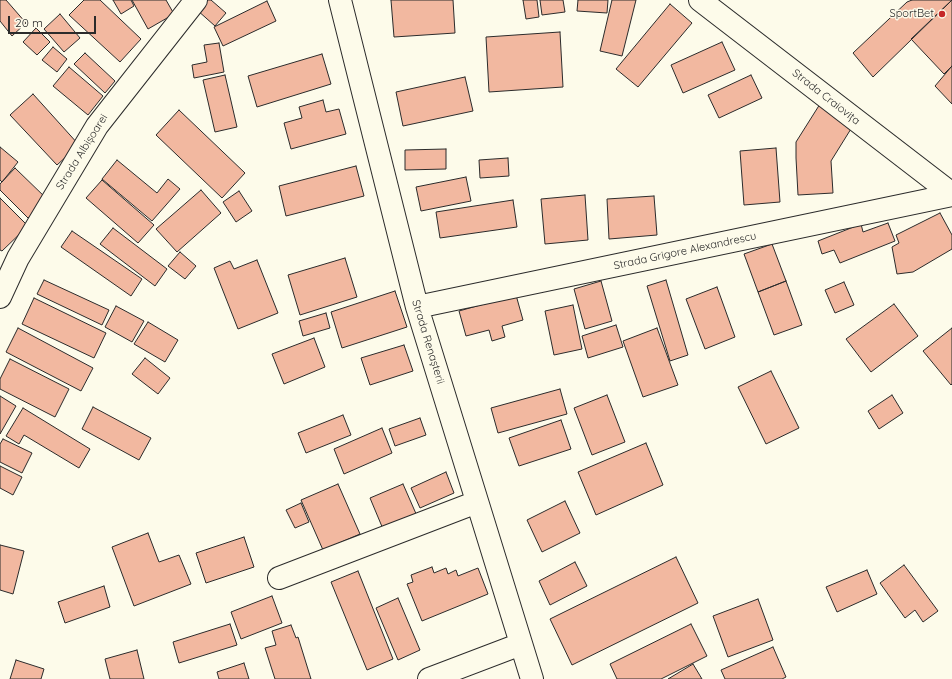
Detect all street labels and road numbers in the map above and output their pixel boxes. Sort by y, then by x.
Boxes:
street label: Strada Craiovița [789,66,863,128]
street label: Strada Albișoarei [53,112,111,192]
street label: Strada Grigore Alexandrescu [612,229,758,273]
street label: Strada Renașterii [409,298,447,386]

